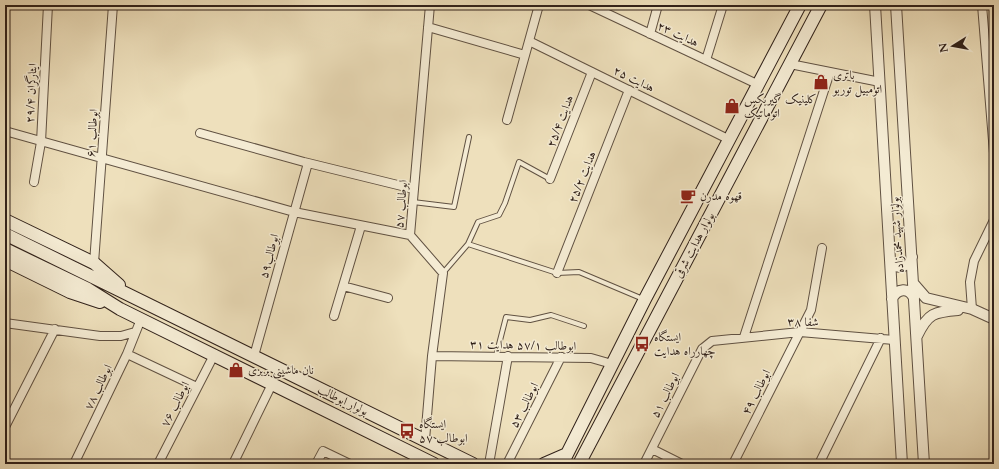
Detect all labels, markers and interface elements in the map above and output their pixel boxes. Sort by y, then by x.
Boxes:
street label: هدایت ۲۳ [655,18,701,50]
north arrow [933,26,973,66]
text: N [935,41,952,54]
street label: ایثارگران ۲۹/۴ [21,62,41,123]
street label: هدایت ۲۵ [611,62,657,96]
place label: باتری اتومبیل توربو [832,67,883,98]
shop icon: باتری اتومبیل توربو [812,73,830,91]
place label: کلینیک گیربکس اتوماتیک [744,91,817,121]
street label: هدایت ۲۵/۴ [543,93,577,149]
shop icon: کلینیک گیربکس اتوماتیک [723,97,741,115]
street label: ابوطالب ۶۱ [82,108,102,158]
street label: هدایت ۲۵/۲ [564,149,600,205]
street label: ابوطالب ۵۷ [391,179,411,229]
cafe icon: قهوه مدرن [679,187,697,205]
place label: قهوه مدرن [700,188,742,204]
street label: بولوار شهید محمدزاده [886,196,908,274]
street label: بولوار هدایت شرقی [670,209,718,281]
street label: ابوطالب۵۹ [255,232,283,280]
street label: شفا ۳۸ [787,314,819,330]
place label: ایستگاه چهارراه هدایت [654,329,716,359]
bus stop icon: ایستگاه چهارراه هدایت [633,335,651,353]
street label: ابوطالب ۵۷/۱ هدایت ۳۱ [470,336,577,354]
street label: ابوطالب ۷۸ [80,361,116,412]
shop icon: نان ماشینی بربری [227,361,245,379]
place label: نان ماشینی بربری [248,362,314,379]
street label: ابوطالب ۴۹ [738,366,774,417]
street label: ابوطالب ۵۱ [647,369,683,420]
street label: ابوطالب ۷۶ [157,378,193,429]
street label: ابوطالب ۵۳ [506,379,542,430]
street label: بولوار ابوطالب [315,381,371,419]
place label: ایستگاه ابوطالب ۵۷ [419,416,468,446]
bus stop icon: ایستگاه ابوطالب ۵۷ [398,422,416,440]

